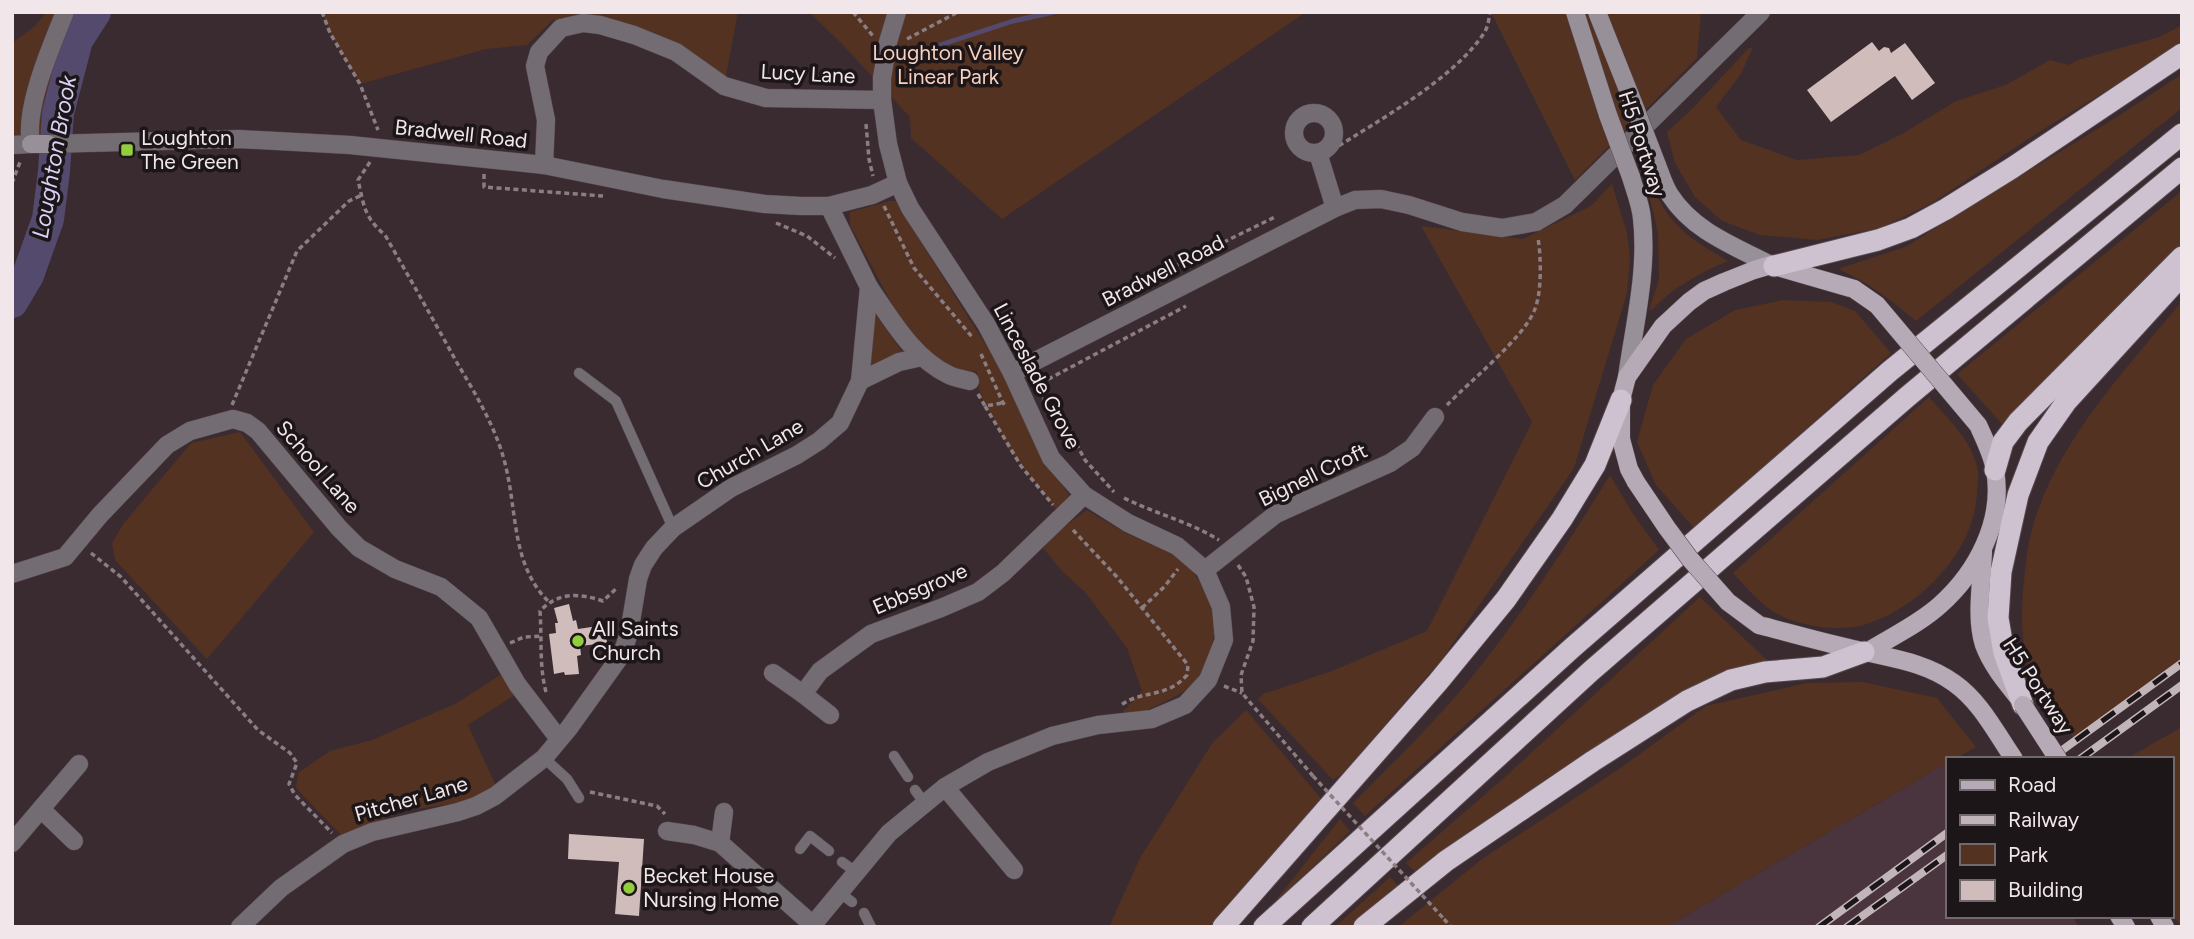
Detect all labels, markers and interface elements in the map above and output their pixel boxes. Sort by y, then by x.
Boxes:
park label: Loughton Valley Linear Park [872,40,1024,89]
street label: Lucy Lane [760,59,856,88]
water label: Loughton Brook [26,73,82,241]
street label: H5 Portway [1614,88,1671,200]
street label: Bradwell Road [393,114,529,153]
place label: Loughton The Green [141,125,239,174]
marker: Loughton The Green [119,142,135,158]
street label: Bradwell Road [1098,229,1228,312]
street label: Linceslade Grove [988,299,1086,453]
street label: Church Lane [692,413,807,494]
street label: School Lane [271,415,366,518]
street label: Bignell Croft [1254,437,1371,512]
street label: Ebbsgrove [869,557,971,620]
place label: All Saints Church [592,616,679,665]
marker: All Saints Church [570,633,586,649]
street label: H5 Portway [1998,633,2079,739]
legend [1946,757,2173,918]
street label: Pitcher Lane [351,770,470,827]
text: Road [2008,772,2056,797]
text: Railway [2008,807,2079,832]
text: Park [2008,842,2049,867]
place label: Becket House Nursing Home [643,863,779,912]
text: Building [2008,877,2083,902]
marker: Becket House Nursing Home [621,880,637,896]

